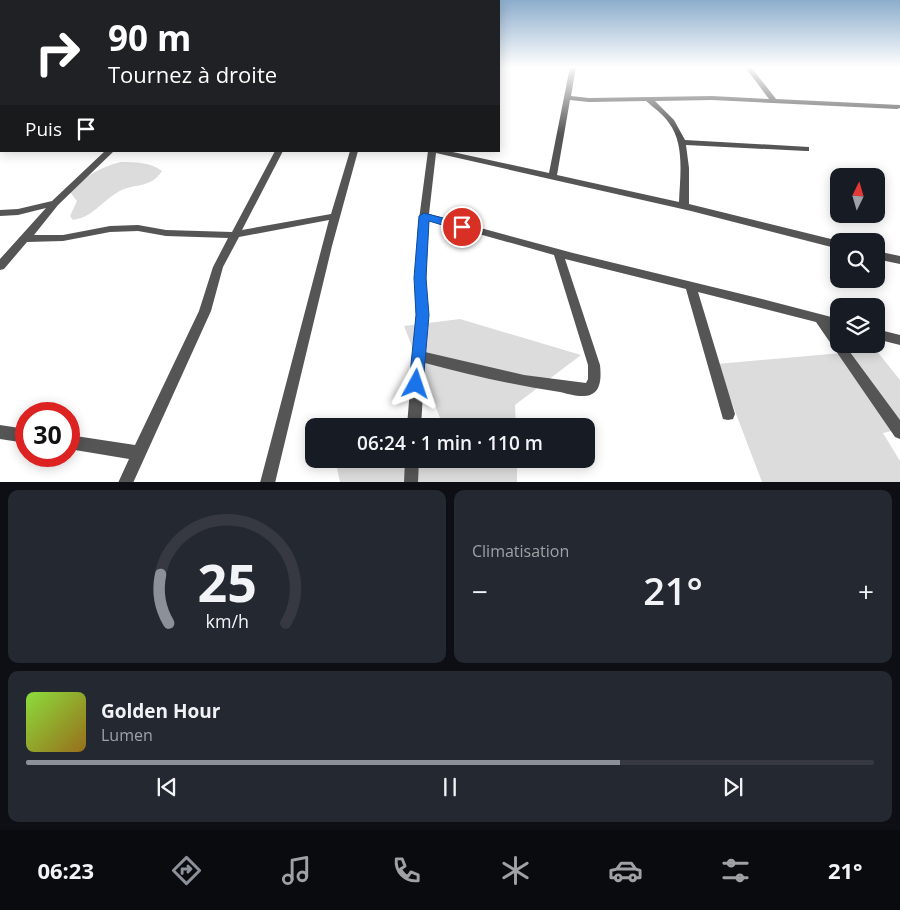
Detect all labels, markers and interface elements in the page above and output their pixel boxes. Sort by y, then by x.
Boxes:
text: 90 m [108,14,191,61]
icon: right [25,20,90,85]
text: Tournez à droite [108,59,277,89]
icon: arrive [72,115,100,143]
text: Puis [25,116,62,142]
north arrow [830,168,885,222]
map controls [830,168,885,353]
pin [441,206,483,248]
icon: arrive [448,213,476,241]
button: search [830,233,885,288]
button: layers [830,298,885,353]
position arrow [389,357,441,409]
speed limit sign: 30 [15,402,80,467]
text: 06:24 · 1 min · 110 m [357,430,543,456]
text: Climatisation [472,540,569,562]
text: 25 [197,546,257,617]
text: 21° [643,564,703,616]
text: − [472,572,488,610]
text: + [858,572,874,610]
text: km/h [205,609,249,633]
text: Golden Hour [101,698,220,724]
text: Lumen [101,724,153,746]
icon: previous [153,773,181,801]
icon: pause [436,773,464,801]
icon: next [719,773,747,801]
icon: directions [169,853,204,888]
icon: music [279,853,314,888]
icon: phone [389,853,424,888]
icon: climate [498,853,533,888]
icon: car [608,853,643,888]
icon: filters [718,853,753,888]
text: 06:23 [37,855,94,885]
text: 21° [828,855,863,885]

